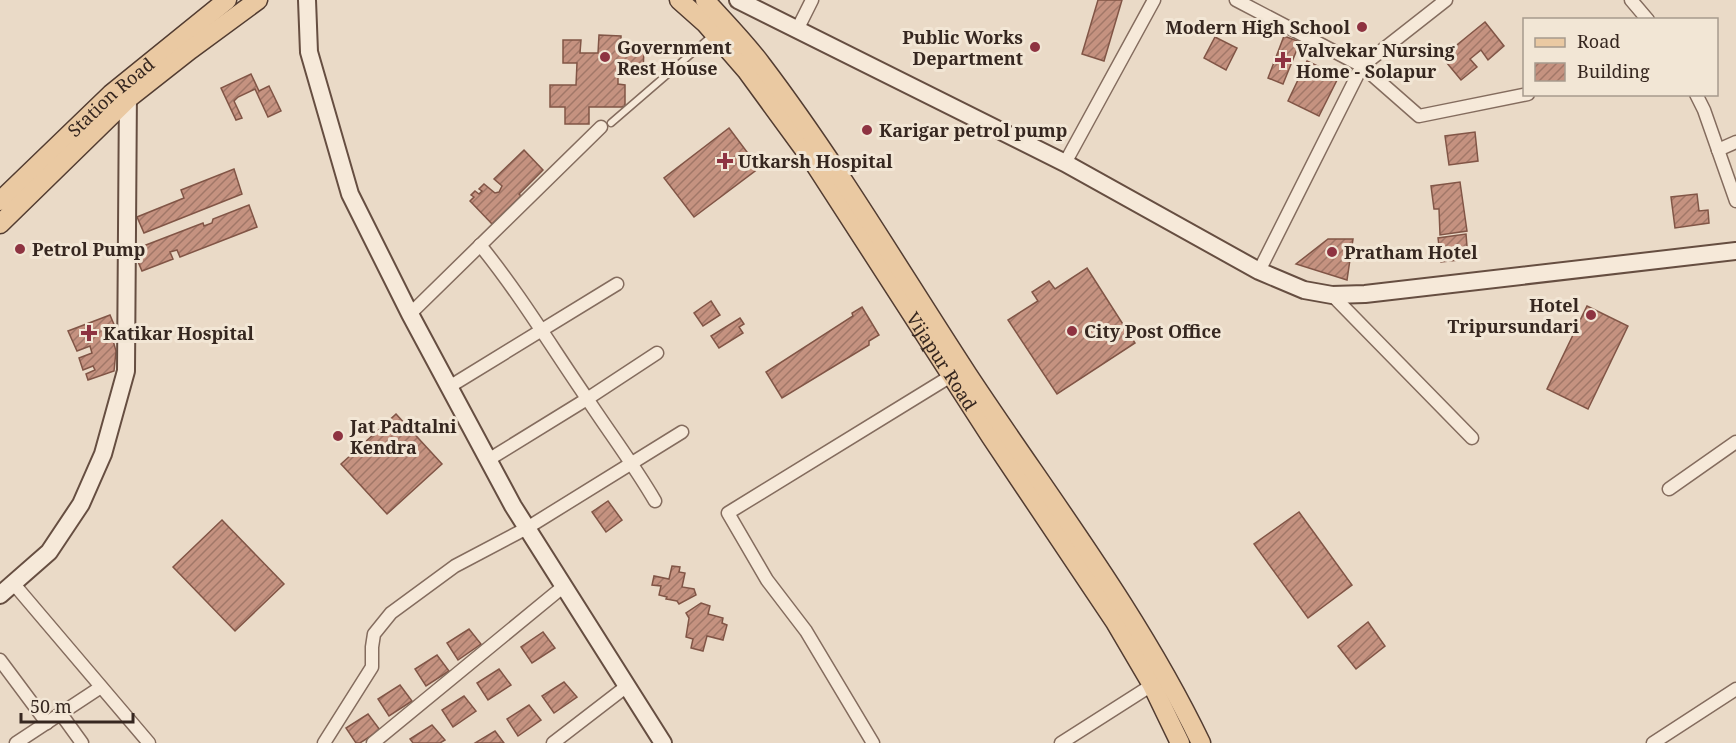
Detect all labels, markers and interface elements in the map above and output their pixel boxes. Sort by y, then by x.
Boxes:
place label: Modern High School [1166,15,1351,39]
legend [1523,18,1718,96]
marker: Modern High School [1355,20,1369,34]
place label: Public Works Department [902,25,1023,70]
text: Road [1577,29,1620,53]
place label: Government Rest House [617,35,732,80]
place label: Valvekar Nursing Home - Solapur [1296,38,1456,83]
marker: Public Works Department [1028,40,1042,54]
marker: Government Rest House [598,50,612,64]
marker: Valvekar Nursing Home - Solapur [1274,51,1292,69]
street label: Station Road [62,52,159,142]
text: Building [1577,59,1650,83]
place label: Karigar petrol pump [879,118,1067,142]
marker: Karigar petrol pump [860,123,874,137]
place label: Utkarsh Hospital [738,149,893,173]
marker: Utkarsh Hospital [716,152,734,170]
place label: Petrol Pump [32,237,145,261]
place label: Pratham Hotel [1344,240,1478,264]
marker: Petrol Pump [13,242,27,256]
marker: Pratham Hotel [1325,245,1339,259]
place label: Hotel Tripursundari [1448,293,1580,338]
street label: Vijapur Road [901,307,983,415]
marker: Hotel Tripursundari [1584,308,1598,322]
place label: City Post Office [1084,319,1221,343]
place label: Katikar Hospital [103,321,254,345]
marker: Katikar Hospital [80,324,98,342]
marker: City Post Office [1065,324,1079,338]
place label: Jat Padtalni Kendra [349,414,457,459]
marker: Jat Padtalni Kendra [331,429,345,443]
scale bar [21,686,134,724]
text: 50 m [30,694,72,718]

